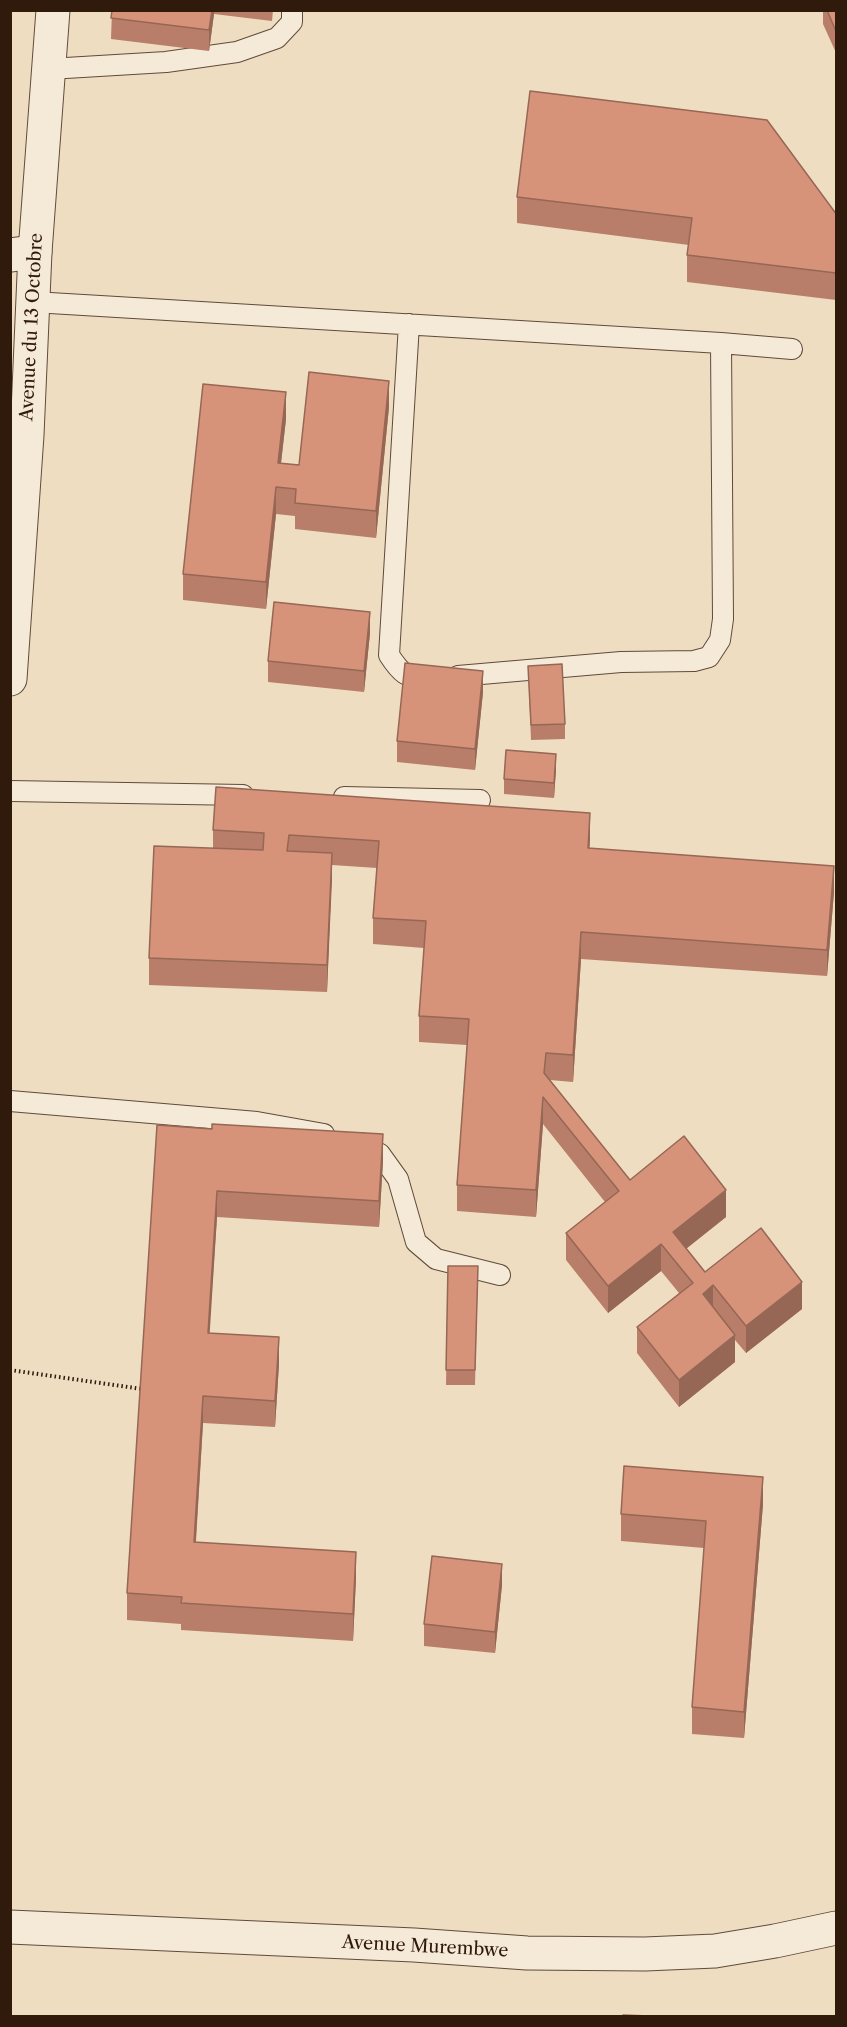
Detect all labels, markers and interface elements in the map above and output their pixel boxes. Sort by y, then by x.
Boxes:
street label: Avenue du 13 Octobre [16,233,48,421]
street label: Avenue Murembwe [341,1932,509,1962]

